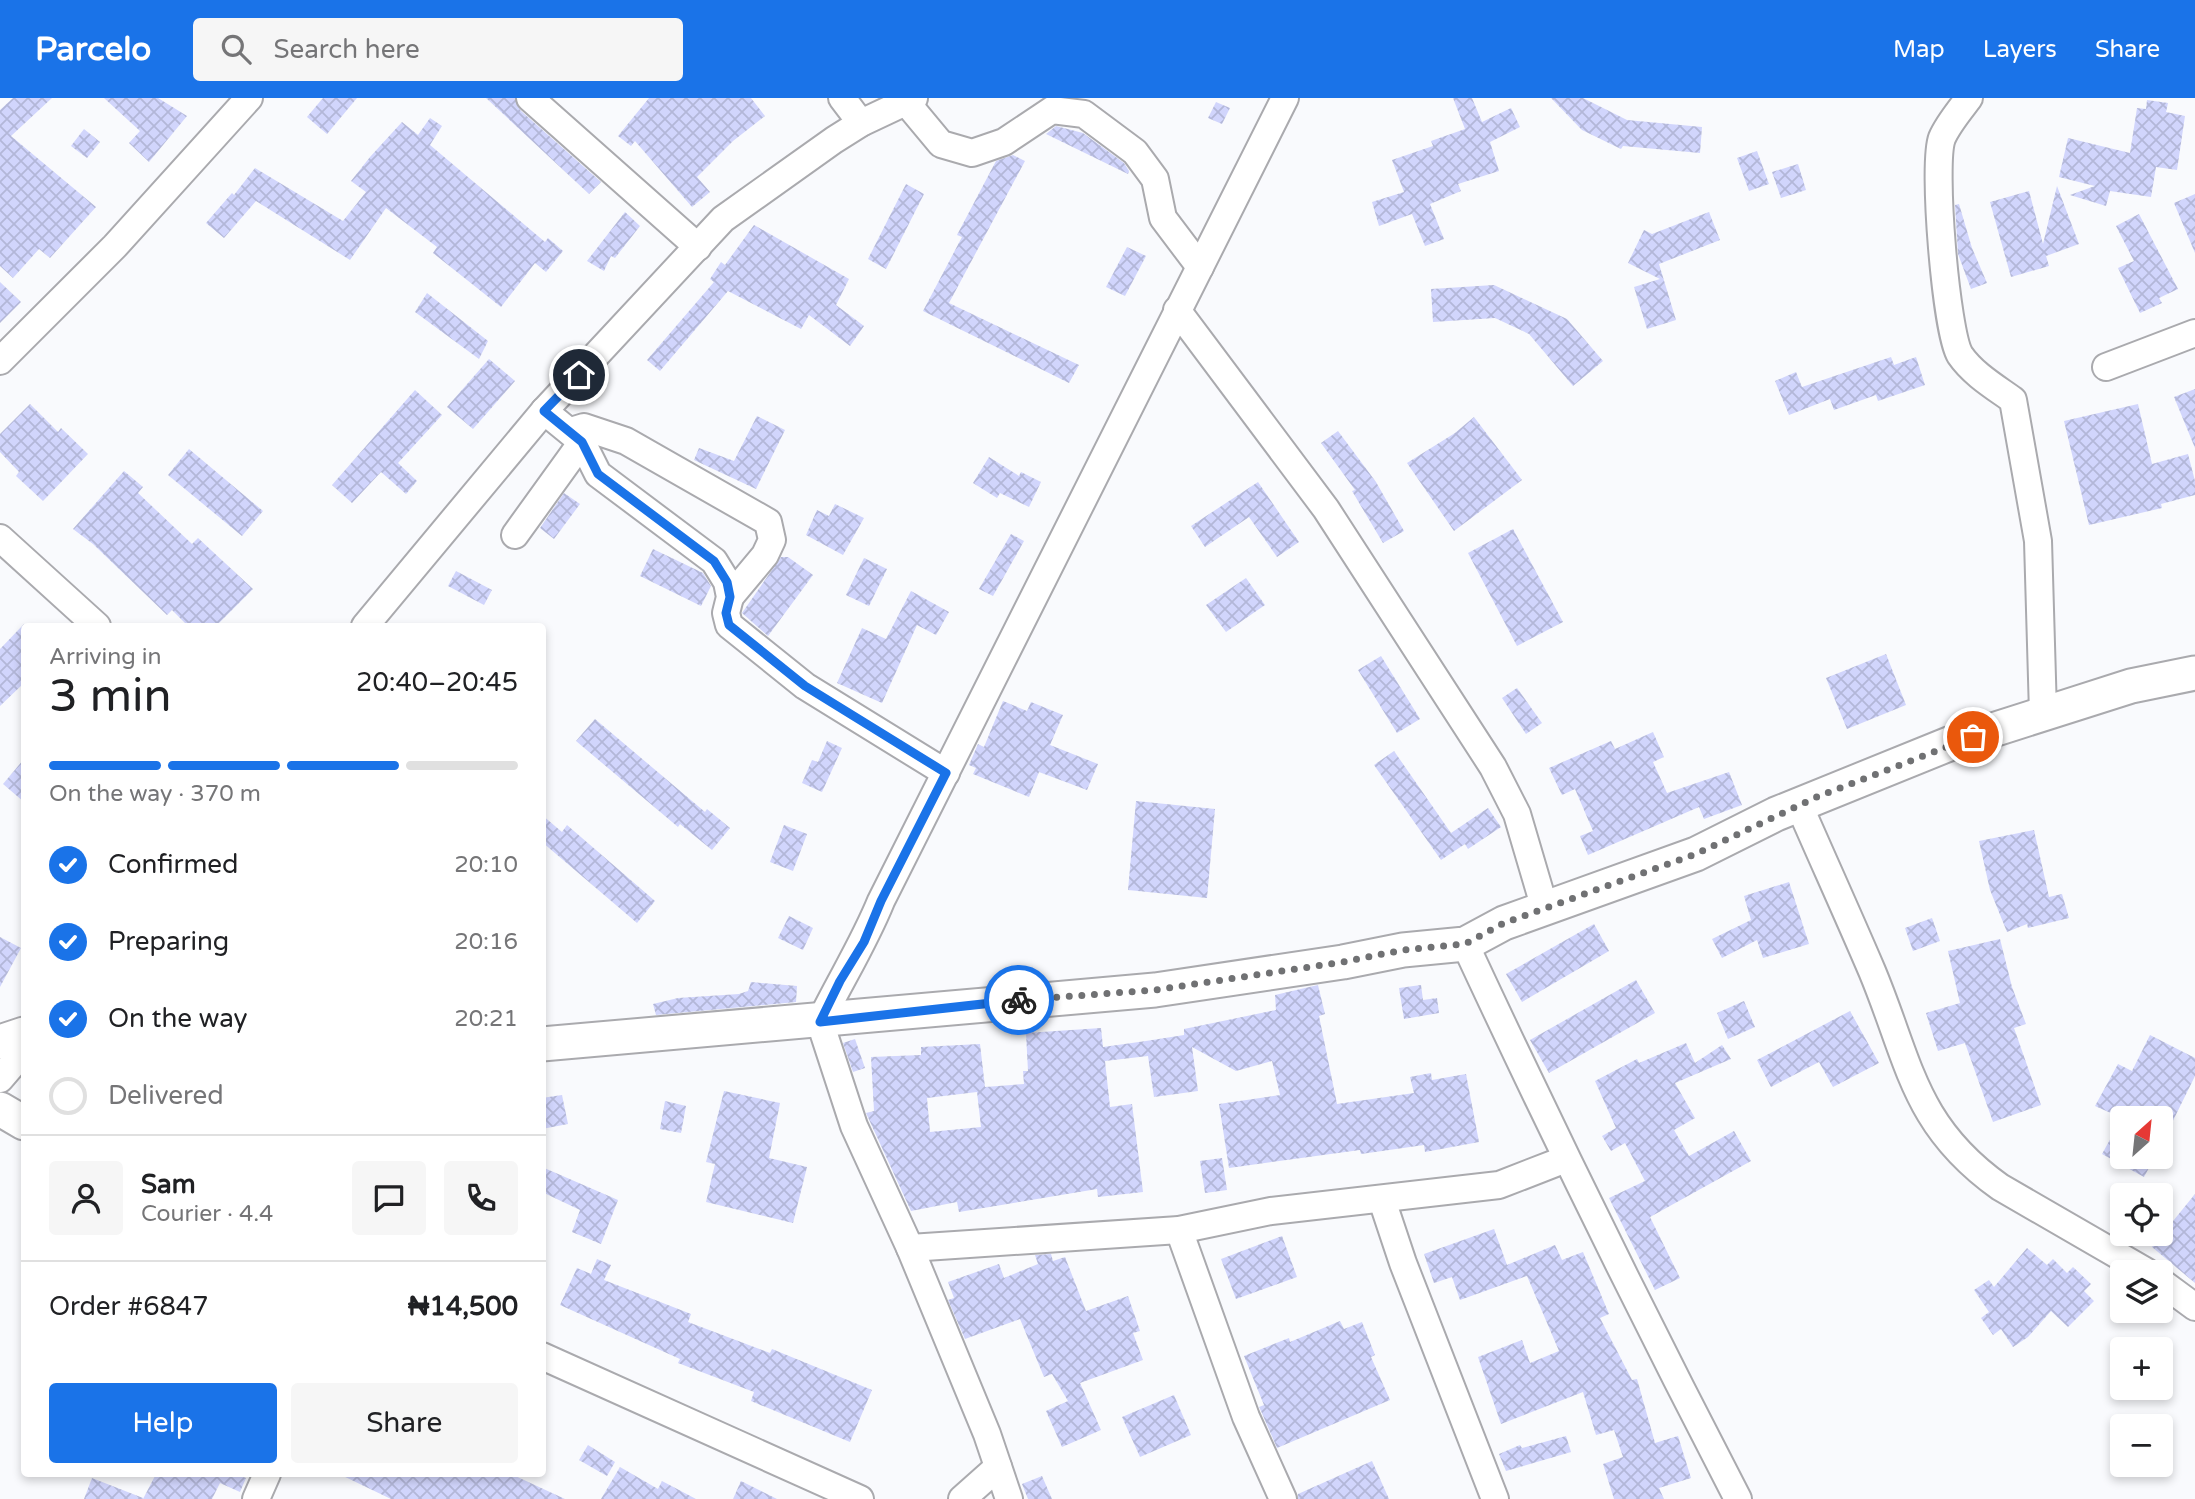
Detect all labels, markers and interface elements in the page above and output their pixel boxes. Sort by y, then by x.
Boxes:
search box [193,18,683,81]
text: Parcelo [35,30,151,69]
icon: search [217,30,255,68]
text: Search here [273,34,420,65]
text: Map [1893,35,1945,64]
text: Layers [1983,35,2057,64]
text: Share [2095,35,2160,64]
pin [549,345,609,405]
icon: home [560,356,598,394]
text: Arriving in [49,643,162,671]
text: 20:40–20:45 [356,667,518,698]
text: 3 min [49,669,172,724]
pin [1943,707,2003,767]
icon: bag [1954,718,1992,756]
text: On the way · 370 m [49,780,261,808]
icon: check [49,846,87,884]
text: Confirmed [108,849,238,880]
text: 20:10 [454,851,518,879]
icon: check [49,923,87,961]
text: Preparing [108,926,229,957]
text: 20:16 [454,928,518,956]
courier [984,965,1054,1035]
icon: bike [1000,981,1038,1019]
icon: check [49,1000,87,1038]
text: On the way [108,1003,248,1034]
text: 20:21 [454,1005,518,1033]
text: Delivered [108,1080,224,1111]
north arrow [2110,1106,2174,1169]
map controls [2110,1106,2173,1477]
button: person [49,1161,123,1235]
button: chat [352,1161,426,1235]
button: phone [444,1161,518,1235]
text: Sam [141,1169,196,1200]
button: locate [2110,1183,2173,1246]
text: Courier · 4.4 [141,1200,273,1228]
button: layers [2110,1260,2173,1323]
text: Order #6847 [49,1291,209,1322]
text: ₦14,500 [408,1291,518,1322]
button: + [2110,1337,2173,1400]
button: Help [49,1383,277,1463]
button: Share [291,1383,518,1463]
button: − [2110,1414,2173,1477]

